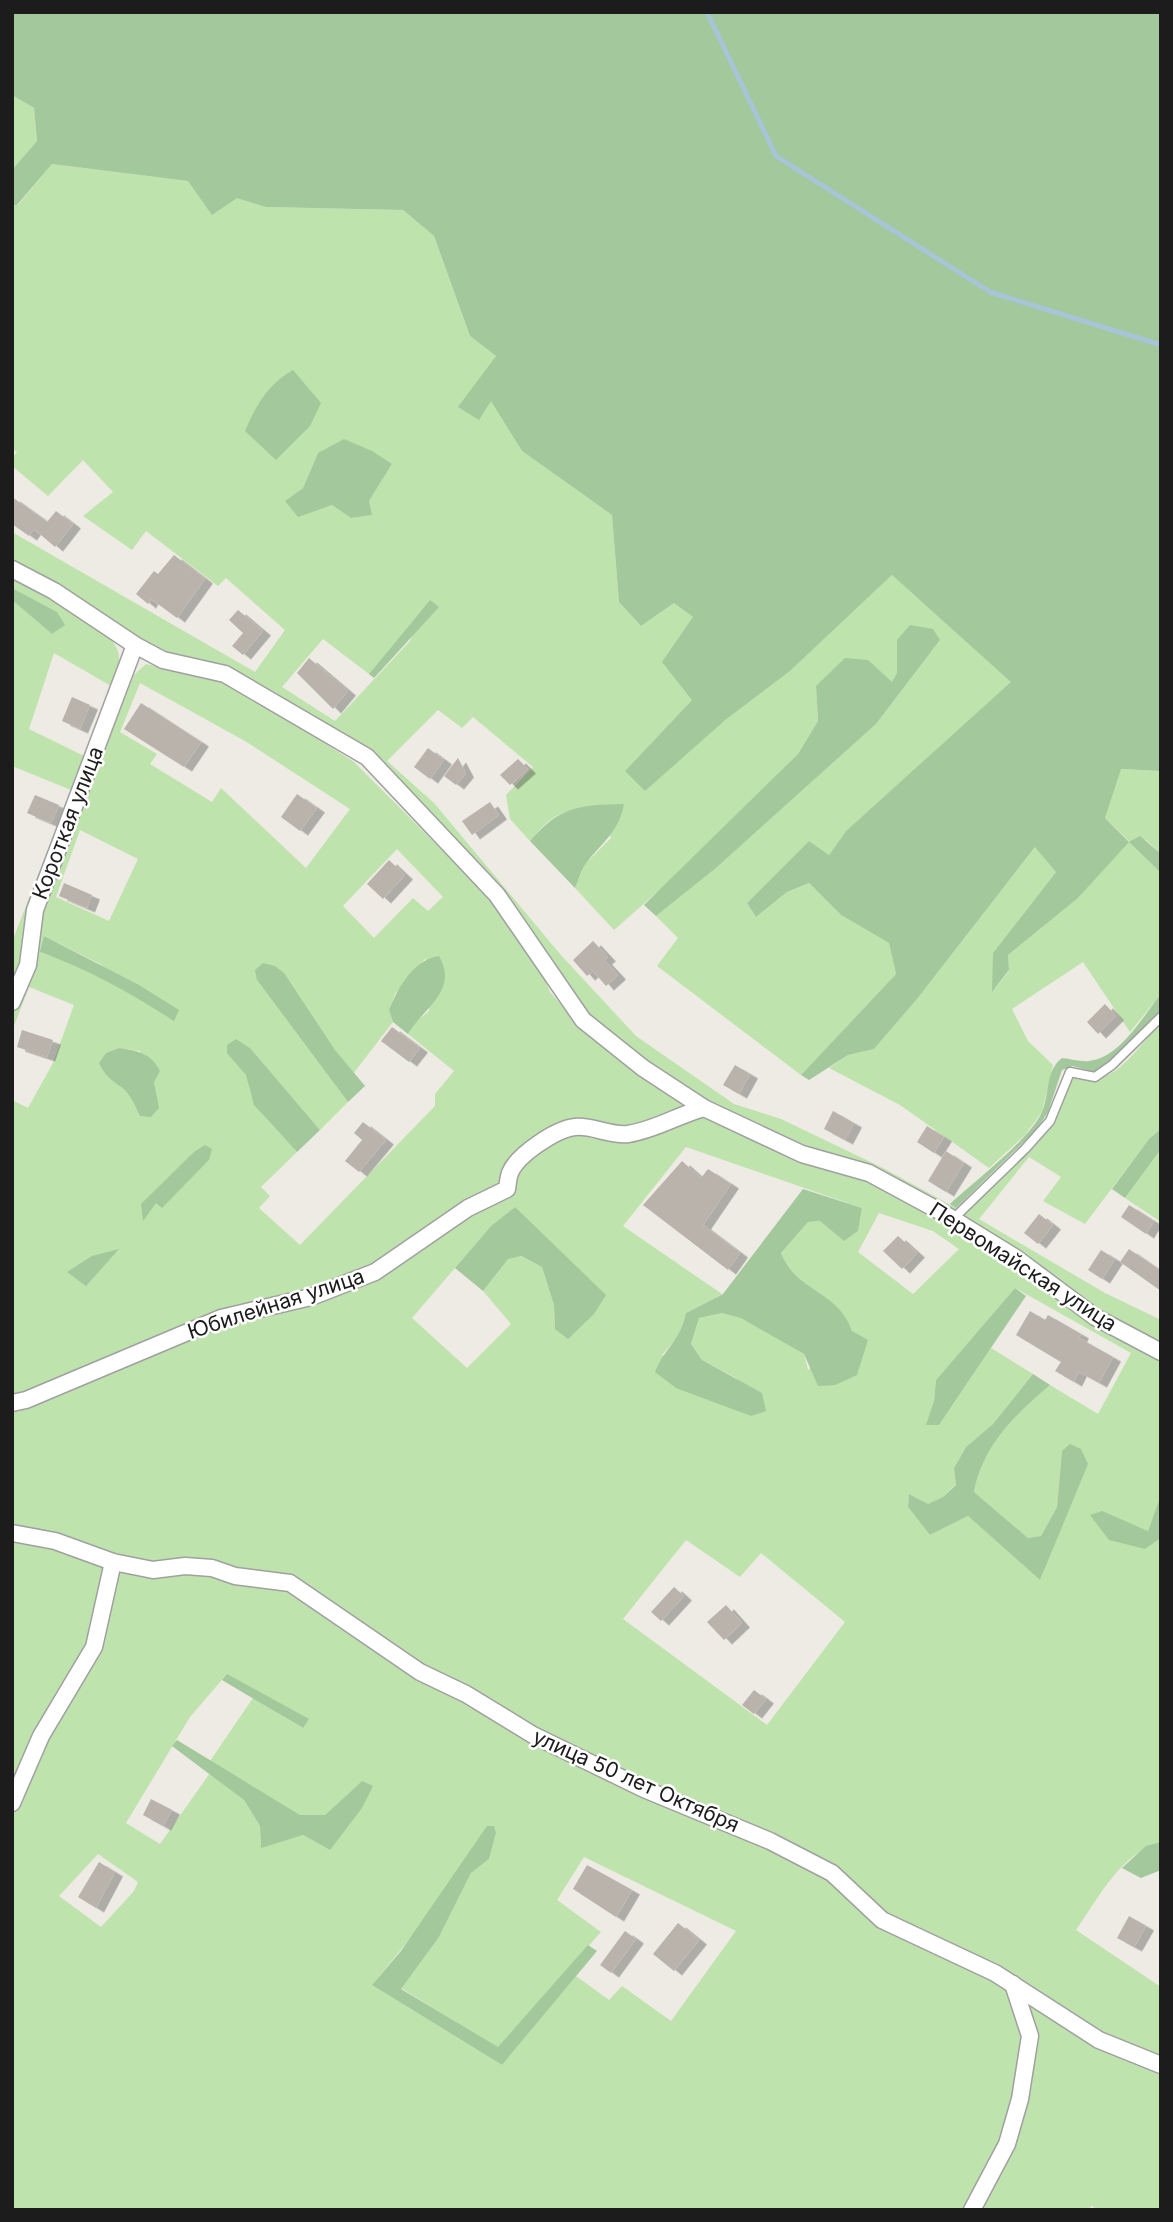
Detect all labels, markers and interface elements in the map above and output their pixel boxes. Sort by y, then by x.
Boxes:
street label: Короткая улица [27,743,108,903]
street label: Первомайская улица [925,1197,1121,1336]
street label: Юбилейная улица [184,1263,367,1344]
street label: улица 50 лет Октября [529,1724,743,1837]

